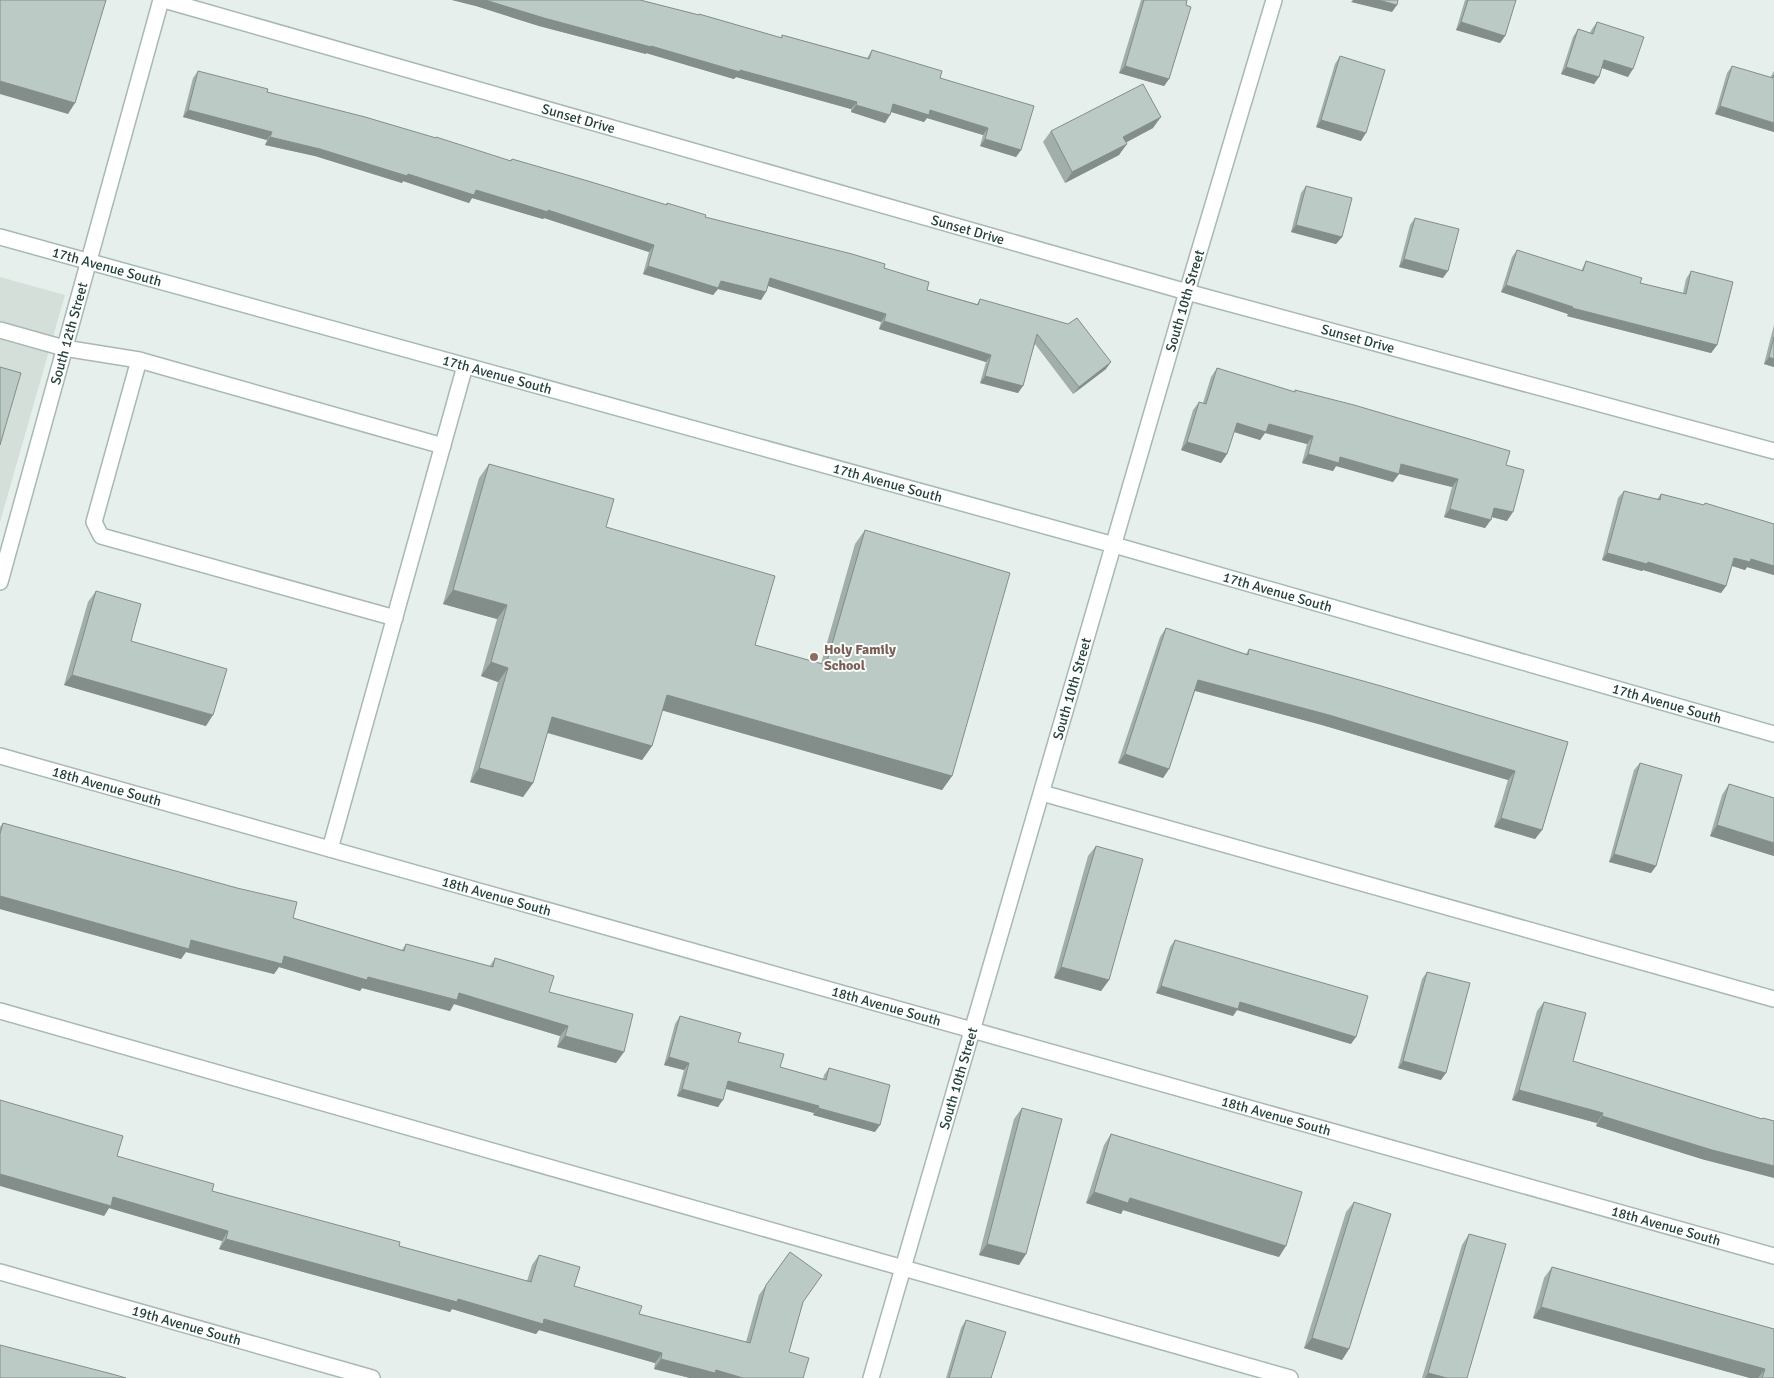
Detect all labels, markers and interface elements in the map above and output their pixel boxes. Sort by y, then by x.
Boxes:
street label: Sunset Drive [540,100,617,137]
street label: Sunset Drive [929,211,1006,248]
street label: 17th Avenue South [50,244,164,290]
street label: South 10th Street [1162,248,1208,354]
street label: South 12th Street [47,280,92,387]
street label: Sunset Drive [1319,321,1397,357]
street label: 17th Avenue South [441,352,554,398]
street label: 17th Avenue South [831,460,944,506]
street label: 17th Avenue South [1221,569,1334,616]
street label: South 10th Street [1049,636,1095,742]
place label: Holy Family School [824,641,896,674]
marker: Holy Family School [808,651,820,663]
street label: 17th Avenue South [1610,680,1723,728]
street label: 18th Avenue South [50,763,163,810]
street label: 18th Avenue South [440,873,553,920]
street label: 18th Avenue South [830,983,943,1030]
street label: South 10th Street [936,1025,982,1132]
street label: 18th Avenue South [1219,1093,1333,1140]
street label: 18th Avenue South [1609,1203,1723,1250]
street label: 19th Avenue South [130,1302,243,1349]

